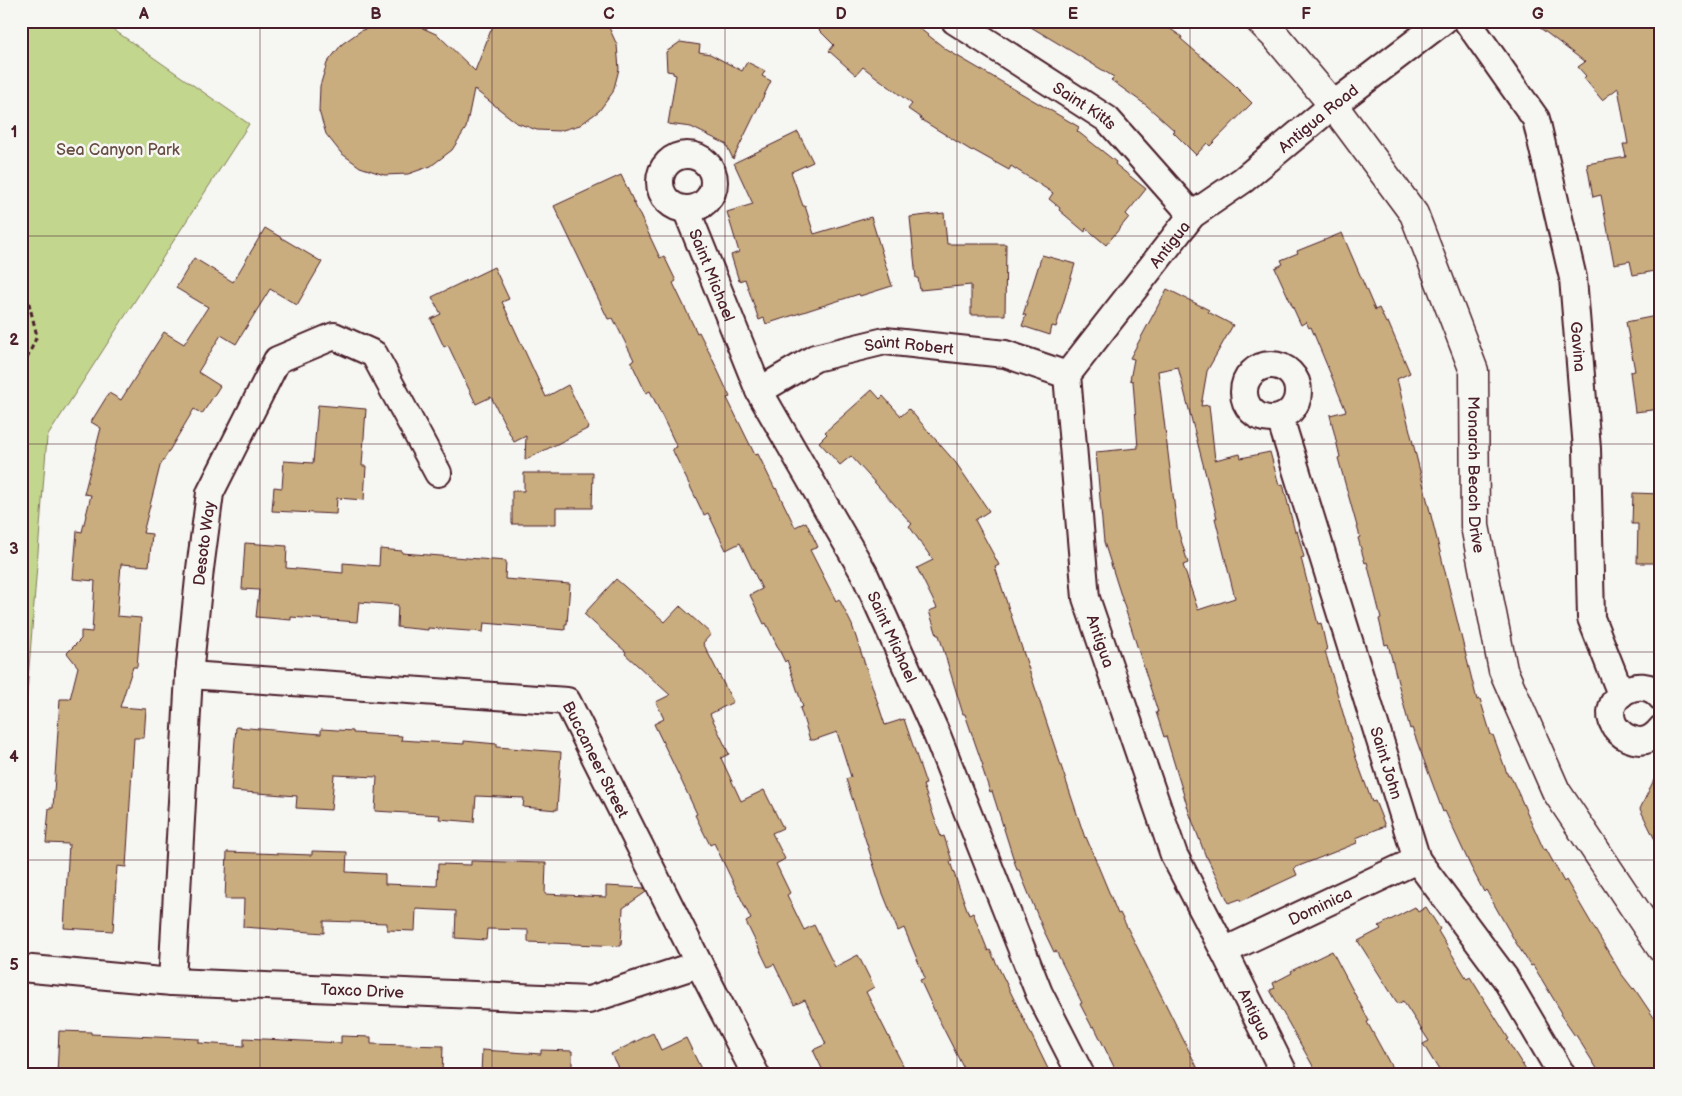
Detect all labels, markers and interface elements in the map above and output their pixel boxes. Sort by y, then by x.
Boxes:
text: A [138,5,149,24]
text: B [370,5,382,24]
text: C [603,5,615,24]
text: D [835,5,847,24]
text: E [1068,5,1078,24]
text: F [1301,5,1311,24]
text: G [1532,5,1544,24]
street label: Saint Kitts [1049,79,1120,134]
street label: Antigua Road [1275,81,1363,158]
text: 1 [11,123,17,142]
park label: Sea Canyon Park [56,141,180,160]
street label: Antigua [1146,218,1195,272]
street label: Saint Michael [684,227,738,324]
street label: Gavina [1566,321,1589,373]
text: 2 [9,331,19,350]
street label: Saint Robert [862,333,955,359]
street label: Monarch Beach Drive [1463,396,1488,555]
street label: Desoto Way [190,499,220,587]
text: 3 [9,540,19,559]
street label: Saint Michael [863,589,920,686]
street label: Antigua [1082,613,1117,670]
street label: Buccaneer Street [558,698,632,821]
street label: Saint John [1365,725,1406,802]
text: 4 [9,748,19,767]
street label: Dominica [1286,884,1355,930]
text: 5 [9,956,19,975]
street label: Taxco Drive [320,980,405,1003]
street label: Antigua [1233,986,1274,1043]

